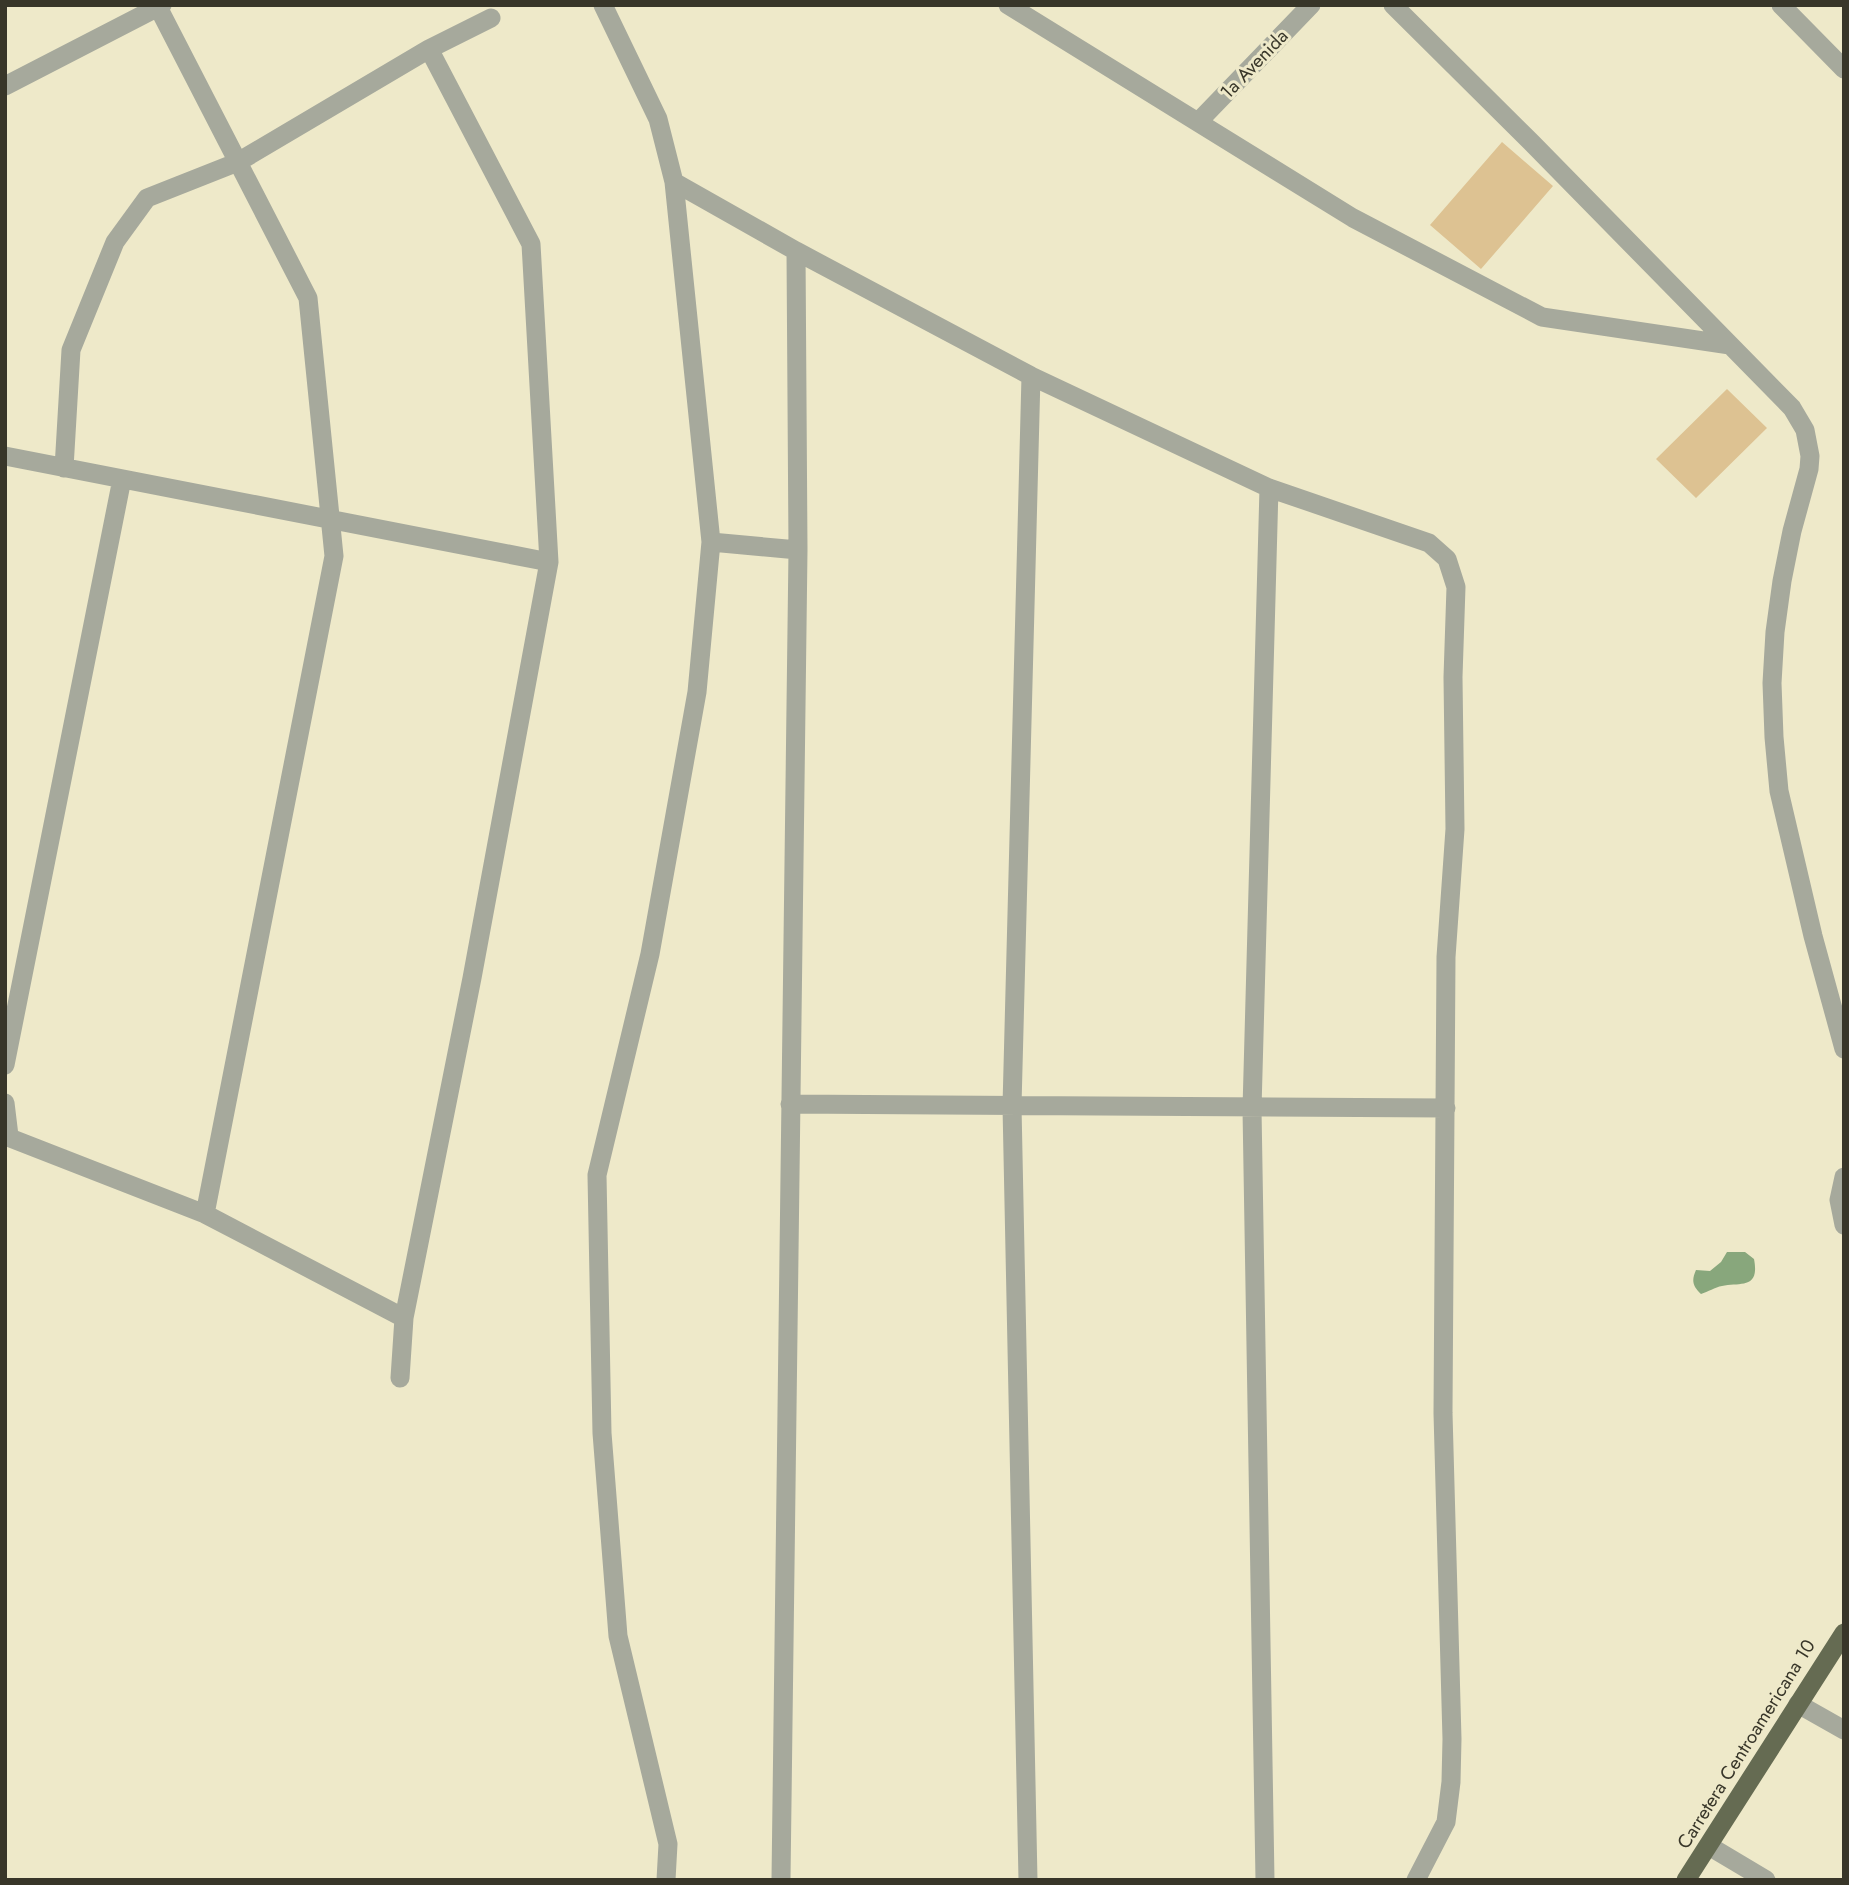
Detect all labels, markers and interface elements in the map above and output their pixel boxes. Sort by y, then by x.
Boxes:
street label: 1a Avenida [1214,23,1294,105]
street label: Carretera Centroamericana 10 [1670,1634,1822,1854]

